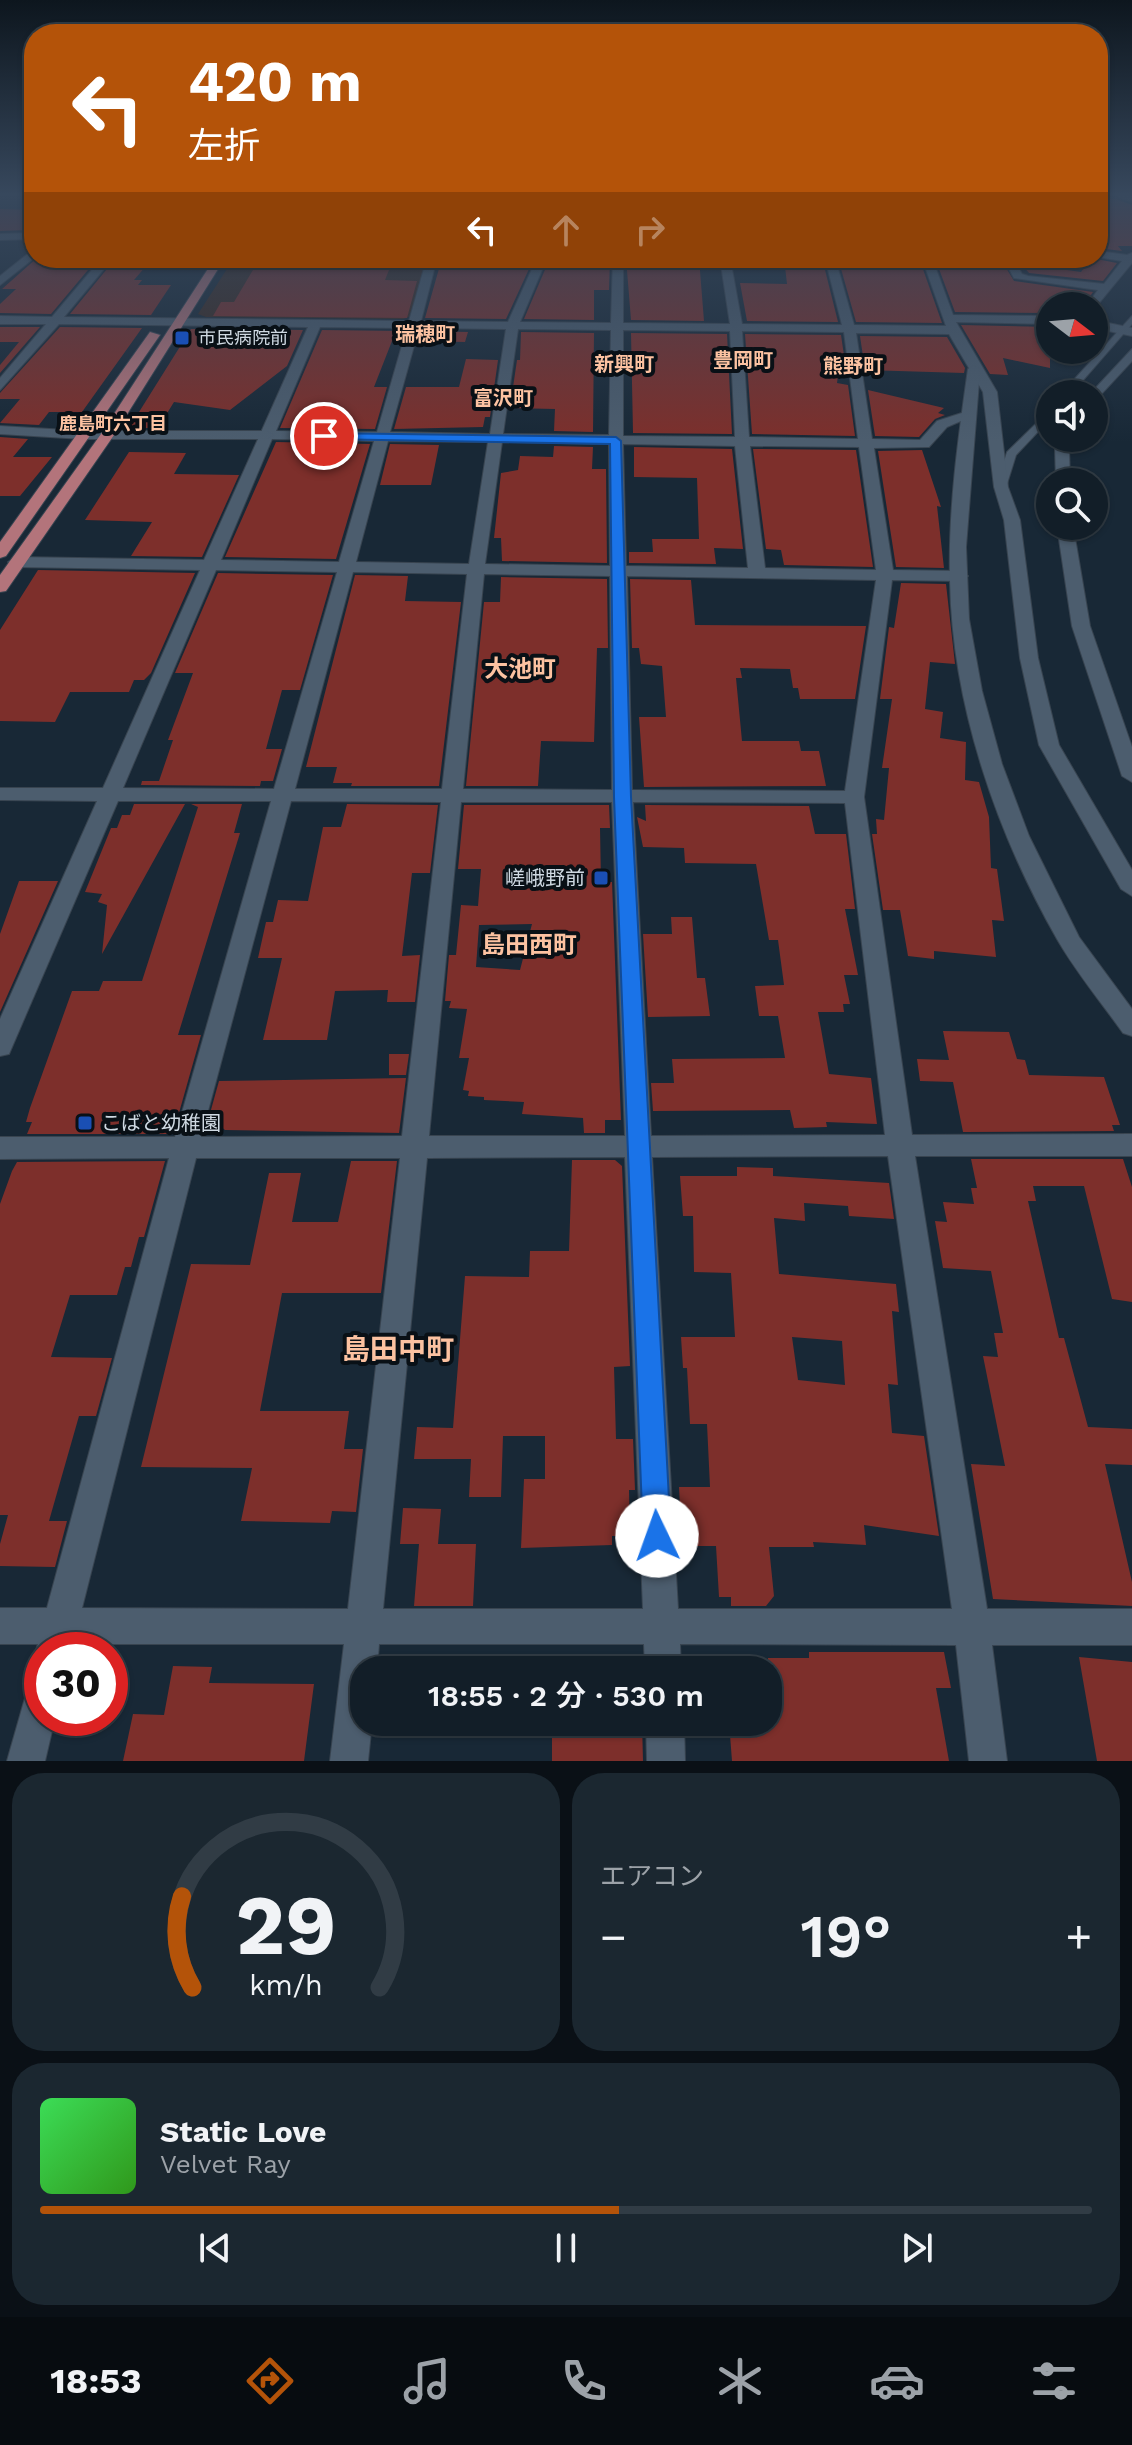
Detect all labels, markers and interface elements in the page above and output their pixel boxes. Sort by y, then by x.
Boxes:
text: 420 m [188,49,362,115]
icon: left [56,56,160,160]
text: 左折 [188,125,260,167]
icon: left [460,208,504,252]
icon: ahead [544,208,588,252]
icon: right [628,208,672,252]
north arrow [1036,292,1108,364]
map controls [1036,292,1108,540]
district label: 瑞穂町 [395,322,455,346]
place label: 市民病院前 [198,327,288,348]
marker: 市民病院前 [173,329,191,347]
district label: 豊岡町 [713,348,773,372]
district label: 新興町 [594,352,654,376]
district label: 熊野町 [823,354,883,378]
button: sound [1036,380,1108,452]
district label: 富沢町 [473,386,533,410]
pin [290,402,358,470]
district label: 鹿島町六丁目 [59,413,167,434]
icon: arrive [302,414,346,458]
button: search [1036,468,1108,540]
district label: 大池町 [484,655,556,683]
place label: 嵯峨野前 [505,866,585,890]
marker: 嵯峨野前 [592,869,610,887]
district label: 島田西町 [481,931,577,959]
place label: こばと幼稚園 [101,1111,221,1135]
marker: こばと幼稚園 [76,1114,94,1132]
district label: 島田中町 [342,1333,454,1366]
position arrow [615,1494,699,1578]
speed limit sign: 30 [24,1632,128,1736]
text: 18:55 · 2 分 · 530 m [428,1678,704,1713]
text: エアコン [600,1861,704,1891]
text: 29 [236,1877,336,1974]
text: 19° [801,1901,891,1972]
text: − [600,1911,627,1963]
text: + [1065,1911,1092,1963]
text: km/h [249,1968,323,2002]
text: Static Love [160,2114,326,2149]
text: Velvet Ray [160,2149,291,2179]
icon: previous [193,2226,237,2270]
icon: pause [544,2226,588,2270]
icon: next [895,2226,939,2270]
icon: directions [242,2353,298,2409]
icon: music [399,2353,455,2409]
icon: phone [556,2353,612,2409]
icon: climate [712,2353,768,2409]
icon: car [869,2353,925,2409]
icon: filters [1026,2353,1082,2409]
text: 18:53 [50,2360,142,2402]

